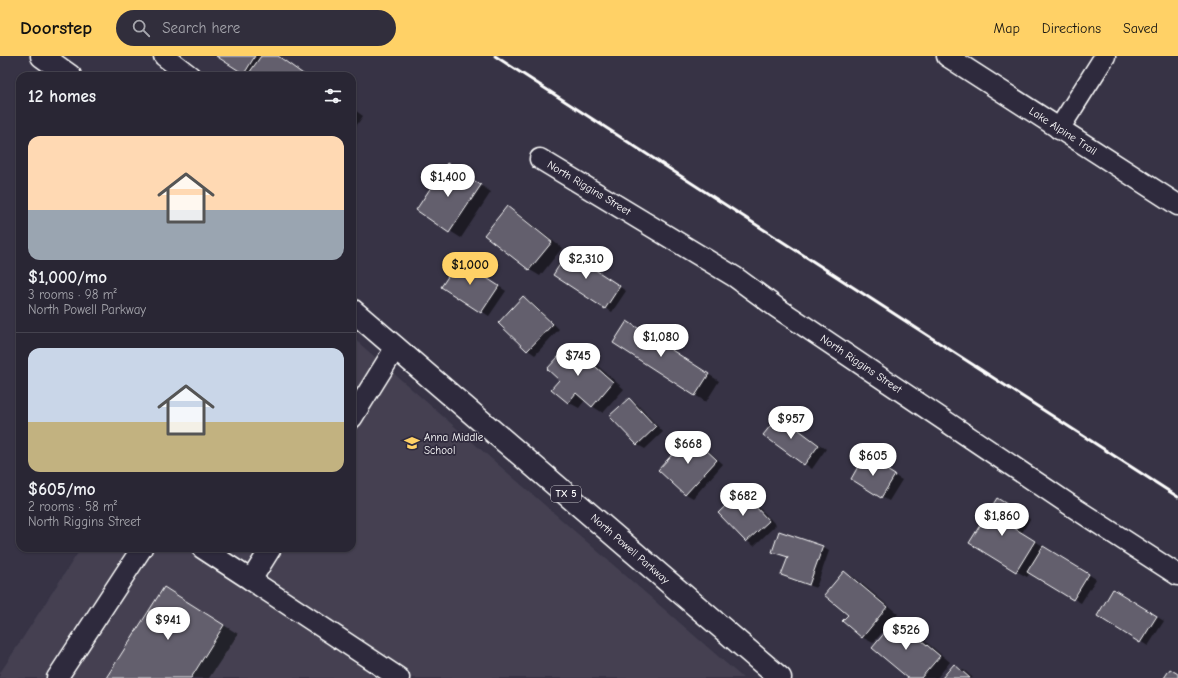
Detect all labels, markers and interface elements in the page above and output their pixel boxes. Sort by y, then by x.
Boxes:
search box [116,10,396,46]
text: Doorstep [20,17,92,39]
icon: search [130,17,152,39]
text: Search here [162,19,240,37]
text: Map [993,20,1020,37]
text: Directions [1042,20,1101,37]
text: Saved [1123,20,1158,37]
icon: filters [322,85,344,107]
text: 12 homes [28,87,96,106]
street label: Lake Alpine Trail [1027,104,1099,158]
street label: North Riggins Street [545,158,634,219]
icon: home [150,162,222,234]
pin: $1,400 [415,164,481,198]
text: $1,400 [430,169,466,184]
pin: $2,310 [553,246,619,280]
text: $2,310 [568,251,604,266]
pin: $1,000 [437,252,503,286]
text: $1,000 [451,257,489,272]
text: $1,000/mo [28,268,107,287]
text: 3 rooms · 98 m² [28,287,117,302]
text: North Powell Parkway [28,302,146,317]
pin: $1,080 [628,324,694,358]
text: $1,080 [643,329,679,344]
street label: North Riggins Street [818,332,905,396]
pin: $745 [554,343,602,377]
text: $745 [565,348,591,363]
icon: home [150,374,222,446]
pin: $957 [767,406,815,440]
text: $957 [777,411,805,426]
place label: Anna Middle School [424,431,484,457]
pin: $668 [664,431,712,465]
school or university icon: Anna Middle School [403,434,421,452]
text: $668 [674,436,702,451]
pin: $605 [849,443,897,477]
text: $605 [859,448,887,463]
text: $605/mo [28,480,96,499]
pin: $682 [719,483,767,517]
road number: TX 5 [551,486,581,502]
text: $682 [729,488,757,503]
text: 2 rooms · 58 m² [28,499,117,514]
pin: $1,860 [969,503,1035,537]
text: $1,860 [984,508,1020,523]
street label: North Powell Parkway [588,511,672,587]
text: North Riggins Street [28,514,141,529]
pin: $941 [144,607,192,641]
text: $941 [155,612,181,627]
pin: $526 [882,617,930,651]
text: $526 [892,622,920,637]

